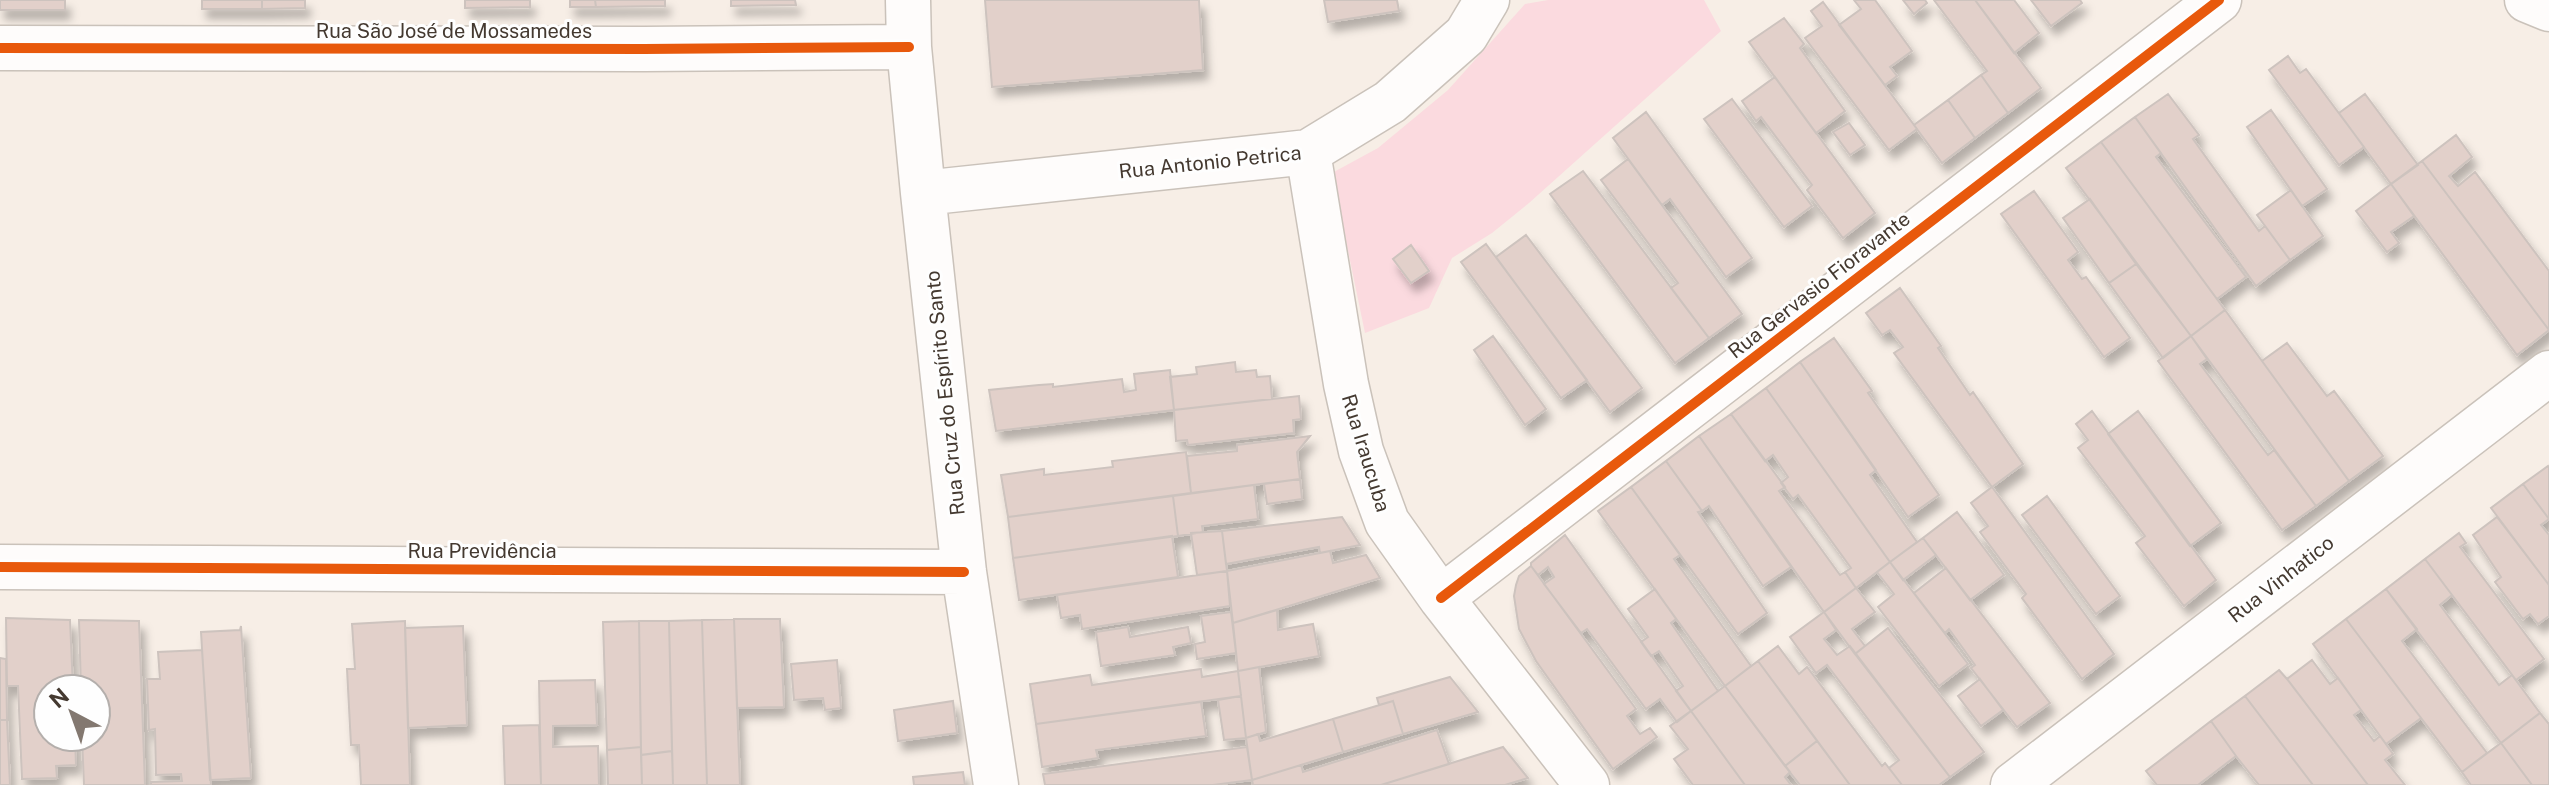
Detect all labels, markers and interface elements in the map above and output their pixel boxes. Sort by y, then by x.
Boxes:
street label: Rua São José de Mossamedes [316,19,592,43]
street label: Rua Antonio Petrica [1118,140,1302,184]
street label: Rua Gervasio Fioravante [1723,207,1915,363]
street label: Rua Cruz do Espírito Santo [920,269,970,517]
street label: Rua Iraucuba [1337,391,1395,515]
street label: Rua Vinhatico [2223,530,2339,628]
street label: Rua Previdência [408,539,557,563]
north arrow [32,673,112,753]
text: N [44,682,74,713]

